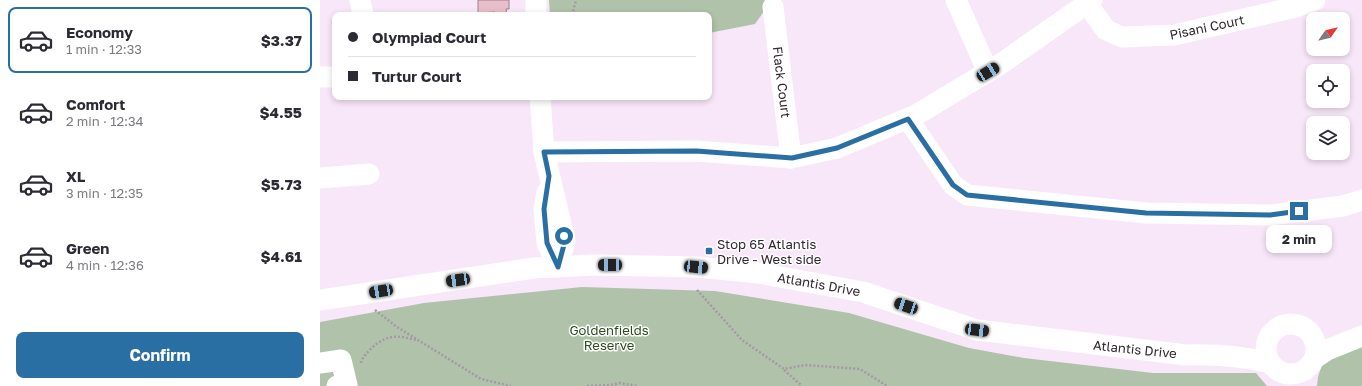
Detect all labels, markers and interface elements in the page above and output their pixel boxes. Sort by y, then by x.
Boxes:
street label: Pisani Court [1168,11,1246,43]
north arrow [1306,12,1350,56]
map controls [1306,12,1350,160]
icon: car [18,22,54,58]
text: Economy [66,23,133,41]
text: Olympiad Court [372,28,486,46]
text: $3.37 [261,31,302,49]
text: 1 min · 12:33 [66,41,142,57]
street label: Flack Court [770,45,794,119]
car [975,61,1001,83]
button: locate [1306,64,1350,108]
text: Turtur Court [372,67,461,85]
icon: car [18,94,54,130]
text: Comfort [66,95,125,113]
text: $4.55 [259,103,302,121]
text: 2 min · 12:34 [66,113,143,129]
button: layers [1306,116,1350,160]
icon: car [18,166,54,202]
text: XL [66,167,85,185]
text: $5.73 [261,175,302,193]
text: 3 min · 12:35 [66,185,143,201]
route end [1290,202,1308,220]
callout: 2 min [1266,225,1332,253]
route start [555,227,573,245]
text: 2 min [1282,231,1316,247]
place label: Stop 65 Atlantis Drive - West side [717,236,821,267]
icon: car [18,238,54,274]
text: Green [66,239,109,257]
marker: Stop 65 Atlantis Drive - West side [704,246,714,256]
text: $4.61 [261,247,302,265]
text: 4 min · 12:36 [66,257,144,273]
car [598,259,622,271]
car [683,260,709,274]
street label: Atlantis Drive [776,269,862,299]
car [445,272,471,288]
car [368,283,394,299]
car [893,296,919,316]
park label: Goldenfields Reserve [569,322,649,353]
car [964,323,990,337]
button: Confirm [16,332,304,378]
street label: Atlantis Drive [1092,337,1178,361]

